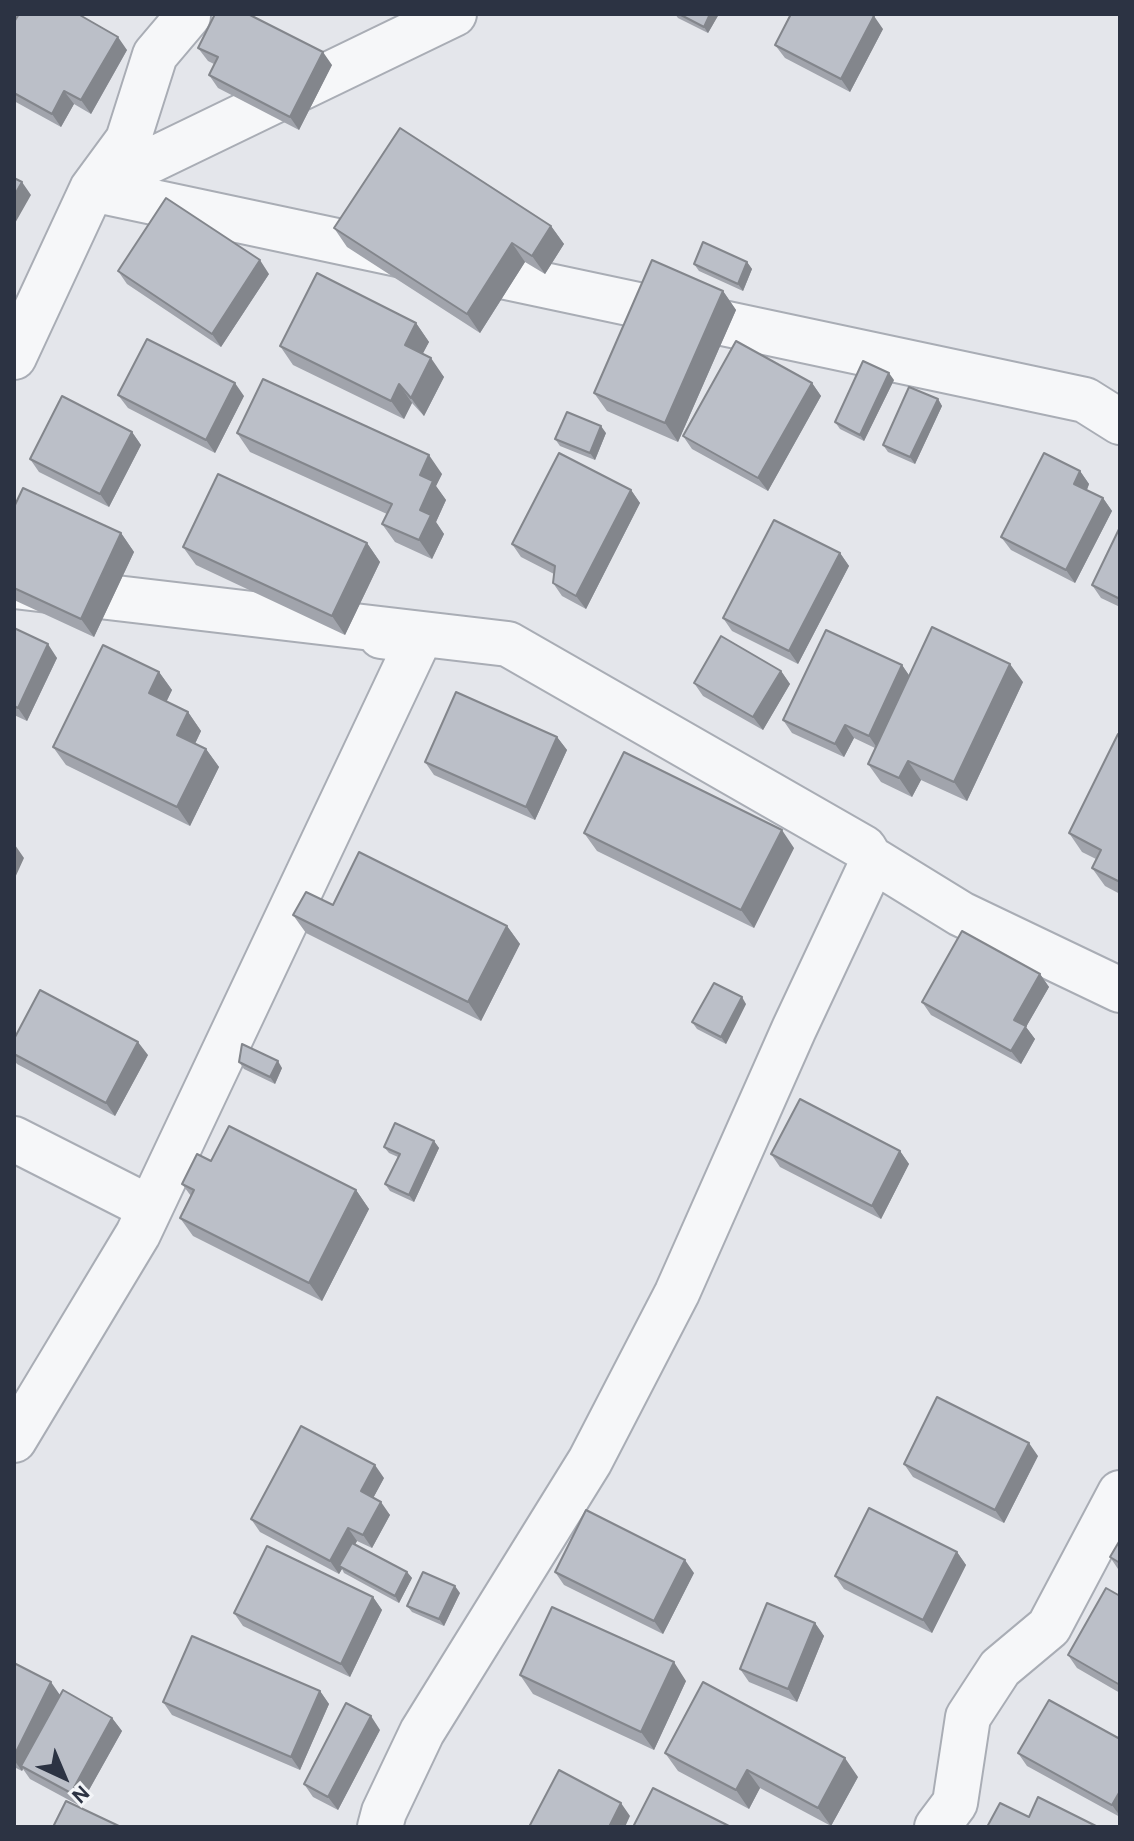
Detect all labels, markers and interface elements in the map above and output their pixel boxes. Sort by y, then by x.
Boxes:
north arrow [24,1737,104,1817]
text: N [68,1781,94,1807]

